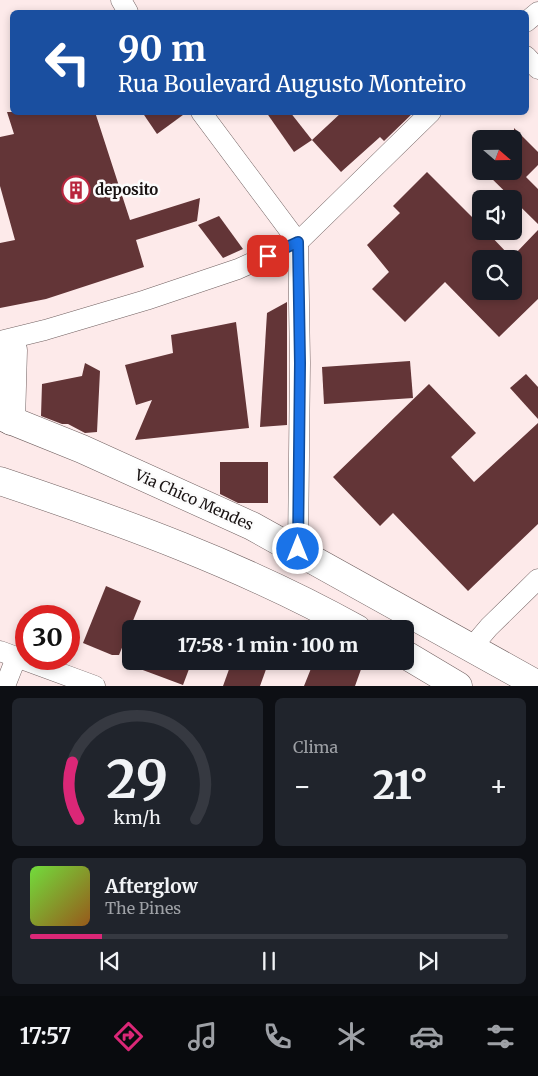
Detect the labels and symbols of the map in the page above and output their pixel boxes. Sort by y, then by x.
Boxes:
north arrow [472,130,522,180]
building icon: deposito [61,175,91,205]
place label: deposito [95,180,158,199]
pin [247,235,289,277]
street label: Via Chico Mendes [131,465,256,534]
position arrow [271,522,323,574]
speed limit sign: 30 [15,605,80,670]

